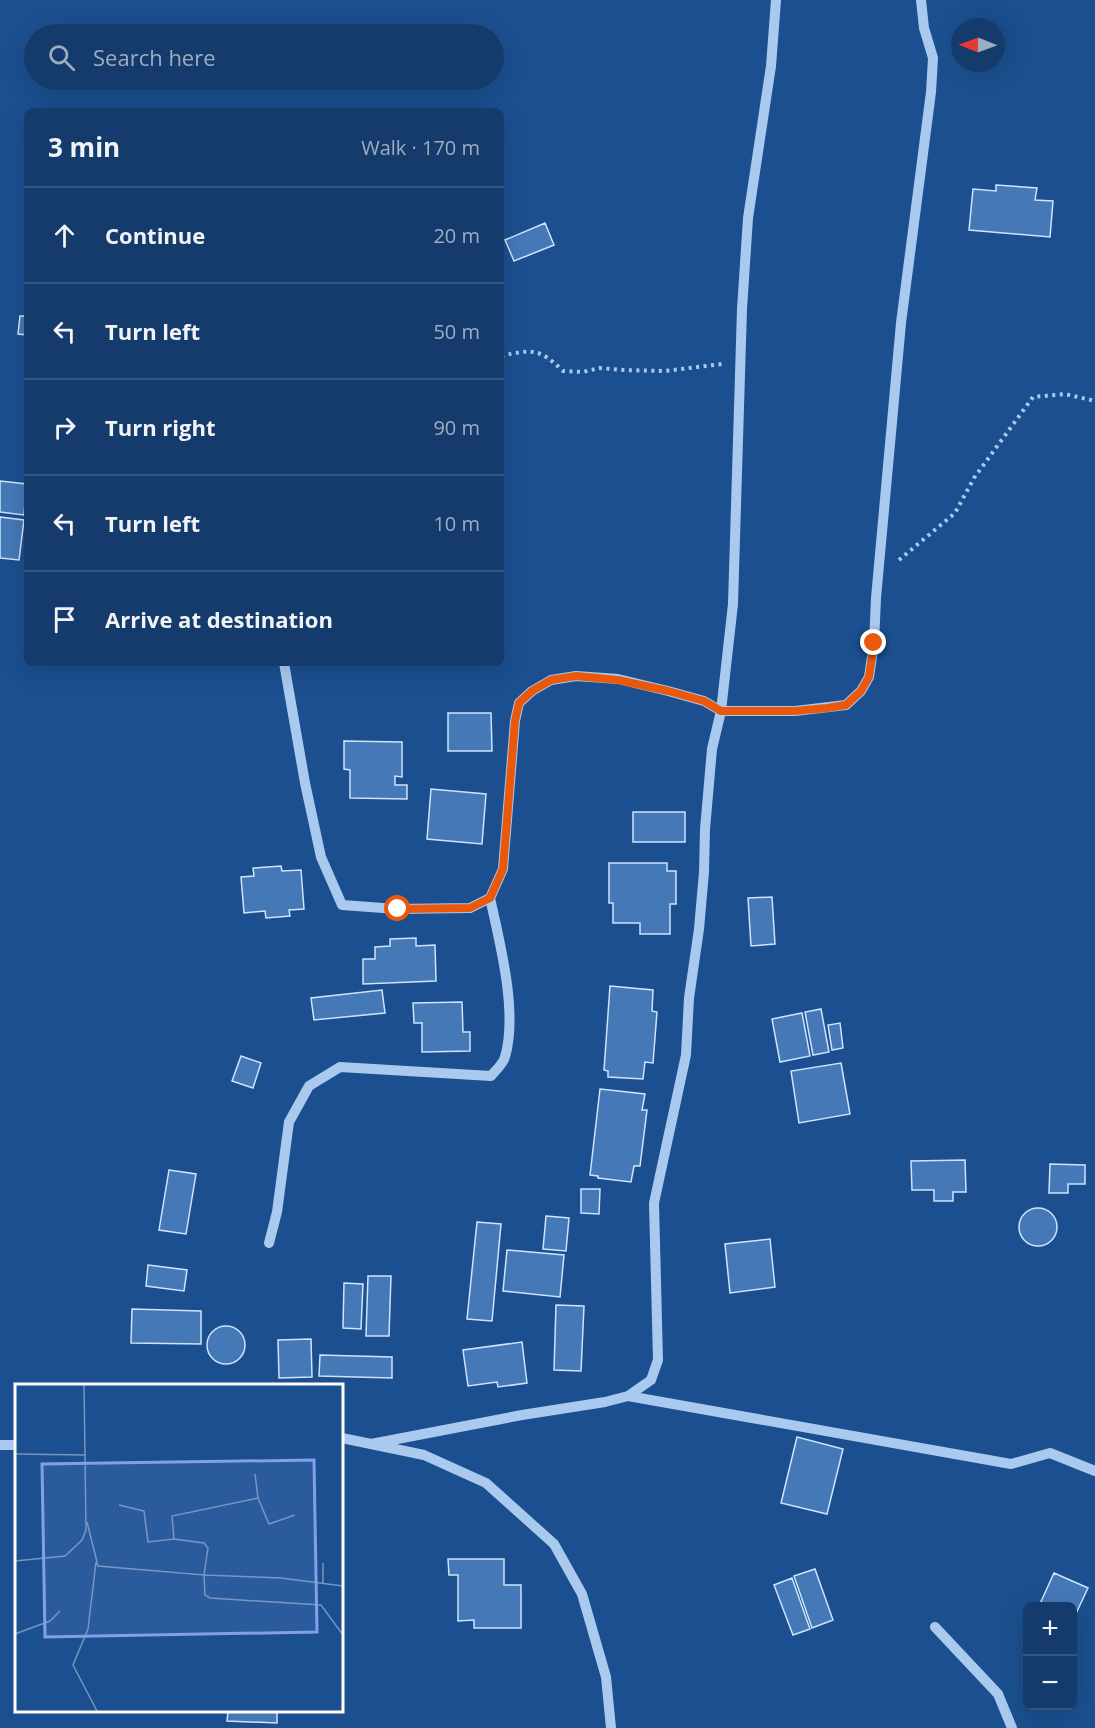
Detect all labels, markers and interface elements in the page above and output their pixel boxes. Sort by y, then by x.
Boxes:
north arrow [951,18,1005,72]
search box [24,24,504,90]
icon: search [45,41,78,74]
text: Search here [93,42,216,72]
text: 3 min [48,129,120,165]
text: Walk · 170 m [361,134,480,161]
icon: ahead [48,219,81,252]
text: Continue [105,220,205,250]
text: 20 m [433,222,480,249]
icon: left [48,315,81,348]
text: Turn left [105,316,200,346]
text: 50 m [433,318,480,345]
icon: right [48,411,81,444]
text: Turn right [105,412,216,442]
text: 90 m [433,414,480,441]
icon: left [48,507,81,540]
text: Turn left [105,508,200,538]
text: 10 m [433,510,480,537]
icon: arrive [48,603,81,636]
text: Arrive at destination [105,604,333,634]
route end [860,629,886,655]
route start [384,895,410,921]
inset map [15,1384,344,1713]
map controls [1023,1602,1077,1710]
button: + [1023,1602,1077,1656]
button: − [1023,1656,1077,1710]

